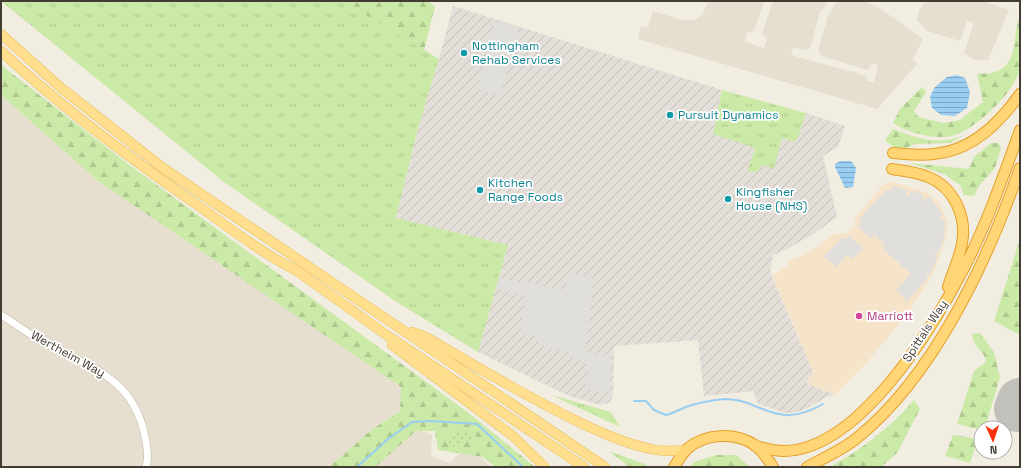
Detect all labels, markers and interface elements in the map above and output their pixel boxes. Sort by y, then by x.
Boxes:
place label: Nottingham Rehab Services [472,38,561,68]
marker: Nottingham Rehab Services [459,48,469,58]
place label: Pursuit Dynamics [678,107,779,123]
marker: Pursuit Dynamics [665,110,675,120]
place label: Kitchen Range Foods [488,175,563,205]
place label: Kingfisher House (NHS) [736,184,807,214]
marker: Kitchen Range Foods [475,185,485,195]
marker: Kingfisher House (NHS) [723,194,733,204]
street label: Spittals Way [899,297,951,365]
place label: Marriott [867,308,913,324]
marker: Marriott [854,311,864,321]
street label: Wertheim Way [28,327,108,381]
north arrow [973,420,1013,460]
text: N [989,443,998,457]

